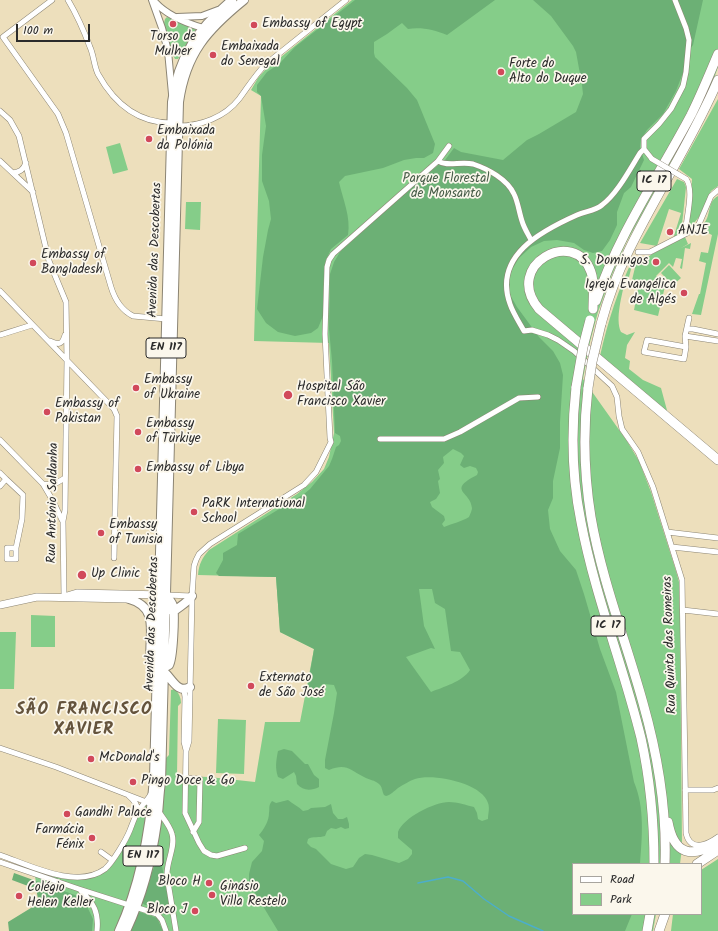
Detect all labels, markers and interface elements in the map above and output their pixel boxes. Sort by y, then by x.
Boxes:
scale bar [18,16,92,42]
place label: Embassy of Egypt [262,17,362,33]
marker: Torso de Mulher [168,19,178,29]
marker: Embassy of Egypt [249,20,259,30]
text: 100 m [23,21,53,40]
place label: Torso de Mulher [150,30,196,61]
place label: Embaixada do Senegal [221,40,280,71]
marker: Embaixada do Senegal [208,50,218,60]
place label: Forte do Alto do Duque [509,57,587,88]
marker: Forte do Alto do Duque [496,67,506,77]
place label: Embaixada da Polónia [157,124,215,155]
marker: Embaixada da Polónia [144,134,154,144]
road number: IC 17 [637,171,671,191]
park label: Parque Florestal de Monsanto [403,172,489,203]
street label: Avenida das Descobertas [146,182,166,318]
place label: ANJE [678,224,708,240]
marker: ANJE [665,227,675,237]
place label: Embassy of Bangladesh [41,248,105,279]
place label: S. Domingos [581,254,648,270]
marker: S. Domingos [651,257,661,267]
marker: Embassy of Bangladesh [28,258,38,268]
place label: Igreja Evangélica de Algés [585,278,676,309]
marker: Igreja Evangélica de Algés [679,288,689,298]
road number: EN 117 [146,338,186,358]
place label: Embassy of Ukraine [144,373,200,404]
place label: Hospital São Francisco Xavier [297,380,385,411]
marker: Embassy of Ukraine [131,383,141,393]
marker: Hospital São Francisco Xavier [282,389,294,401]
place label: Embassy of Pakistan [55,397,119,428]
marker: Embassy of Pakistan [42,407,52,417]
place label: Embassy of Türkiye [146,417,201,448]
marker: Embassy of Türkiye [133,427,143,437]
street label: Rua António Saldanha [45,442,63,564]
place label: Embassy of Libya [146,461,244,477]
marker: Embassy of Libya [133,464,143,474]
place label: PaRK International School [202,497,305,528]
marker: PaRK International School [189,507,199,517]
place label: Embassy of Tunisia [109,518,163,549]
marker: Embassy of Tunisia [96,528,106,538]
street label: Avenida das Descobertas [143,556,163,692]
place label: Up Clinic [91,567,140,583]
marker: Up Clinic [76,569,88,581]
street label: Rua Quinta das Romeiras [661,576,681,714]
road number: IC 17 [591,616,625,636]
place label: Externato de São José [259,671,324,702]
marker: Externato de São José [246,681,256,691]
district label: SÃO FRANCISCO XAVIER [15,701,153,741]
place label: McDonald's [99,751,159,767]
marker: McDonald's [86,754,96,764]
place label: Pingo Doce & Go [141,774,235,790]
marker: Pingo Doce & Go [128,777,138,787]
place label: Gandhi Palace [75,806,152,822]
marker: Gandhi Palace [62,809,72,819]
place label: Farmácia Fénix [35,823,84,854]
marker: Farmácia Fénix [87,833,97,843]
road number: EN 117 [123,846,163,866]
legend [572,863,702,915]
text: Road [610,870,634,889]
place label: Bloco H [158,875,201,891]
marker: Bloco H [204,878,214,888]
place label: Ginásio Villa Restelo [220,880,287,911]
place label: Colégio Helen Keller [27,881,93,912]
marker: Ginásio Villa Restelo [207,890,217,900]
text: Park [610,890,632,909]
marker: Colégio Helen Keller [14,891,24,901]
place label: Bloco J [147,903,187,919]
marker: Bloco J [190,906,200,916]

